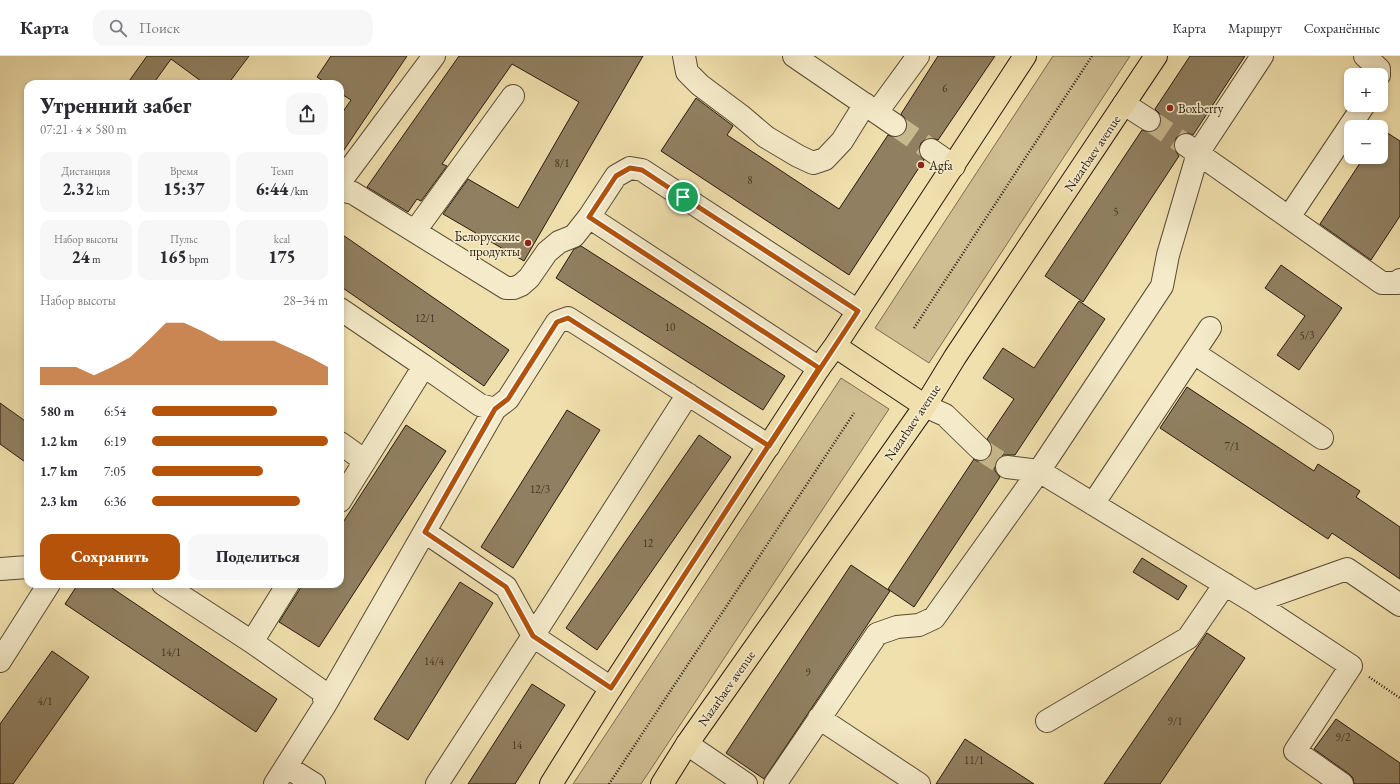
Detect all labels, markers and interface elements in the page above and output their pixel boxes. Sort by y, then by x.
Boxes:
search box [93,10,373,46]
text: Карта [20,15,69,40]
icon: search [107,17,129,39]
text: Поиск [139,18,180,37]
text: Карта [1173,19,1206,37]
text: Маршрут [1228,19,1282,37]
text: Сохранённые [1304,19,1380,37]
map controls [1344,68,1388,164]
button: + [1344,68,1388,112]
house number: 6 [942,81,948,95]
text: Утренний забег [40,91,191,120]
button: share [286,93,328,135]
place label: Boxberry [1178,100,1224,117]
marker: Boxberry [1165,103,1175,113]
street label: Nazarbaev avenue [1061,112,1124,195]
button: − [1344,120,1388,164]
text: 07:21 · 4 × 580 m [40,121,127,138]
house number: 8/1 [555,156,569,170]
place label: Agfa [928,157,953,174]
marker: Agfa [916,160,926,170]
text: Дистанция [61,164,111,178]
text: Время [170,164,198,178]
text: Темп [271,164,293,178]
house number: 8 [747,173,753,187]
text: 2.32 [62,178,94,200]
text: 15:37 [163,178,205,200]
text: 6:44 [256,178,288,200]
pin [666,180,700,214]
text: km [94,184,110,198]
text: /km [288,184,308,198]
icon: arrive [672,186,694,208]
house number: 5 [1113,204,1119,218]
place label: Белорусские продукты [455,228,520,260]
text: Набор высоты [54,232,118,246]
text: Пульс [170,232,198,246]
text: kcal [274,232,290,246]
marker: Белорусские продукты [523,238,533,248]
text: 24 [71,246,90,268]
text: 165 [159,246,187,268]
text: 175 [268,246,296,268]
text: m [90,252,101,266]
text: bpm [187,252,209,266]
text: Набор высоты [40,292,116,309]
text: 28–34 m [283,292,328,309]
house number: 12/1 [415,311,435,325]
house number: 10 [665,320,675,334]
house number: 5/3 [1300,328,1314,342]
street label: Nazarbaev avenue [881,381,944,464]
text: 580 m [40,403,74,420]
text: 6:54 [104,403,126,420]
text: 1.2 km [40,433,78,450]
text: 6:19 [104,433,126,450]
house number: 7/1 [1225,439,1239,453]
text: 1.7 km [40,463,78,480]
text: 7:05 [104,463,126,480]
house number: 12/3 [530,482,550,496]
text: 2.3 km [40,493,78,510]
text: 6:36 [104,493,126,510]
button: Сохранить [40,534,180,580]
button: Поделиться [188,534,328,580]
house number: 12 [643,536,654,550]
house number: 14/1 [161,645,181,659]
street label: Nazarbaev avenue [694,647,759,730]
house number: 14/4 [424,654,445,668]
house number: 9 [805,665,811,679]
house number: 4/1 [38,694,52,708]
house number: 9/1 [1168,714,1182,728]
house number: 9/2 [1336,730,1351,744]
house number: 14 [512,738,523,752]
house number: 11/1 [964,753,984,767]

